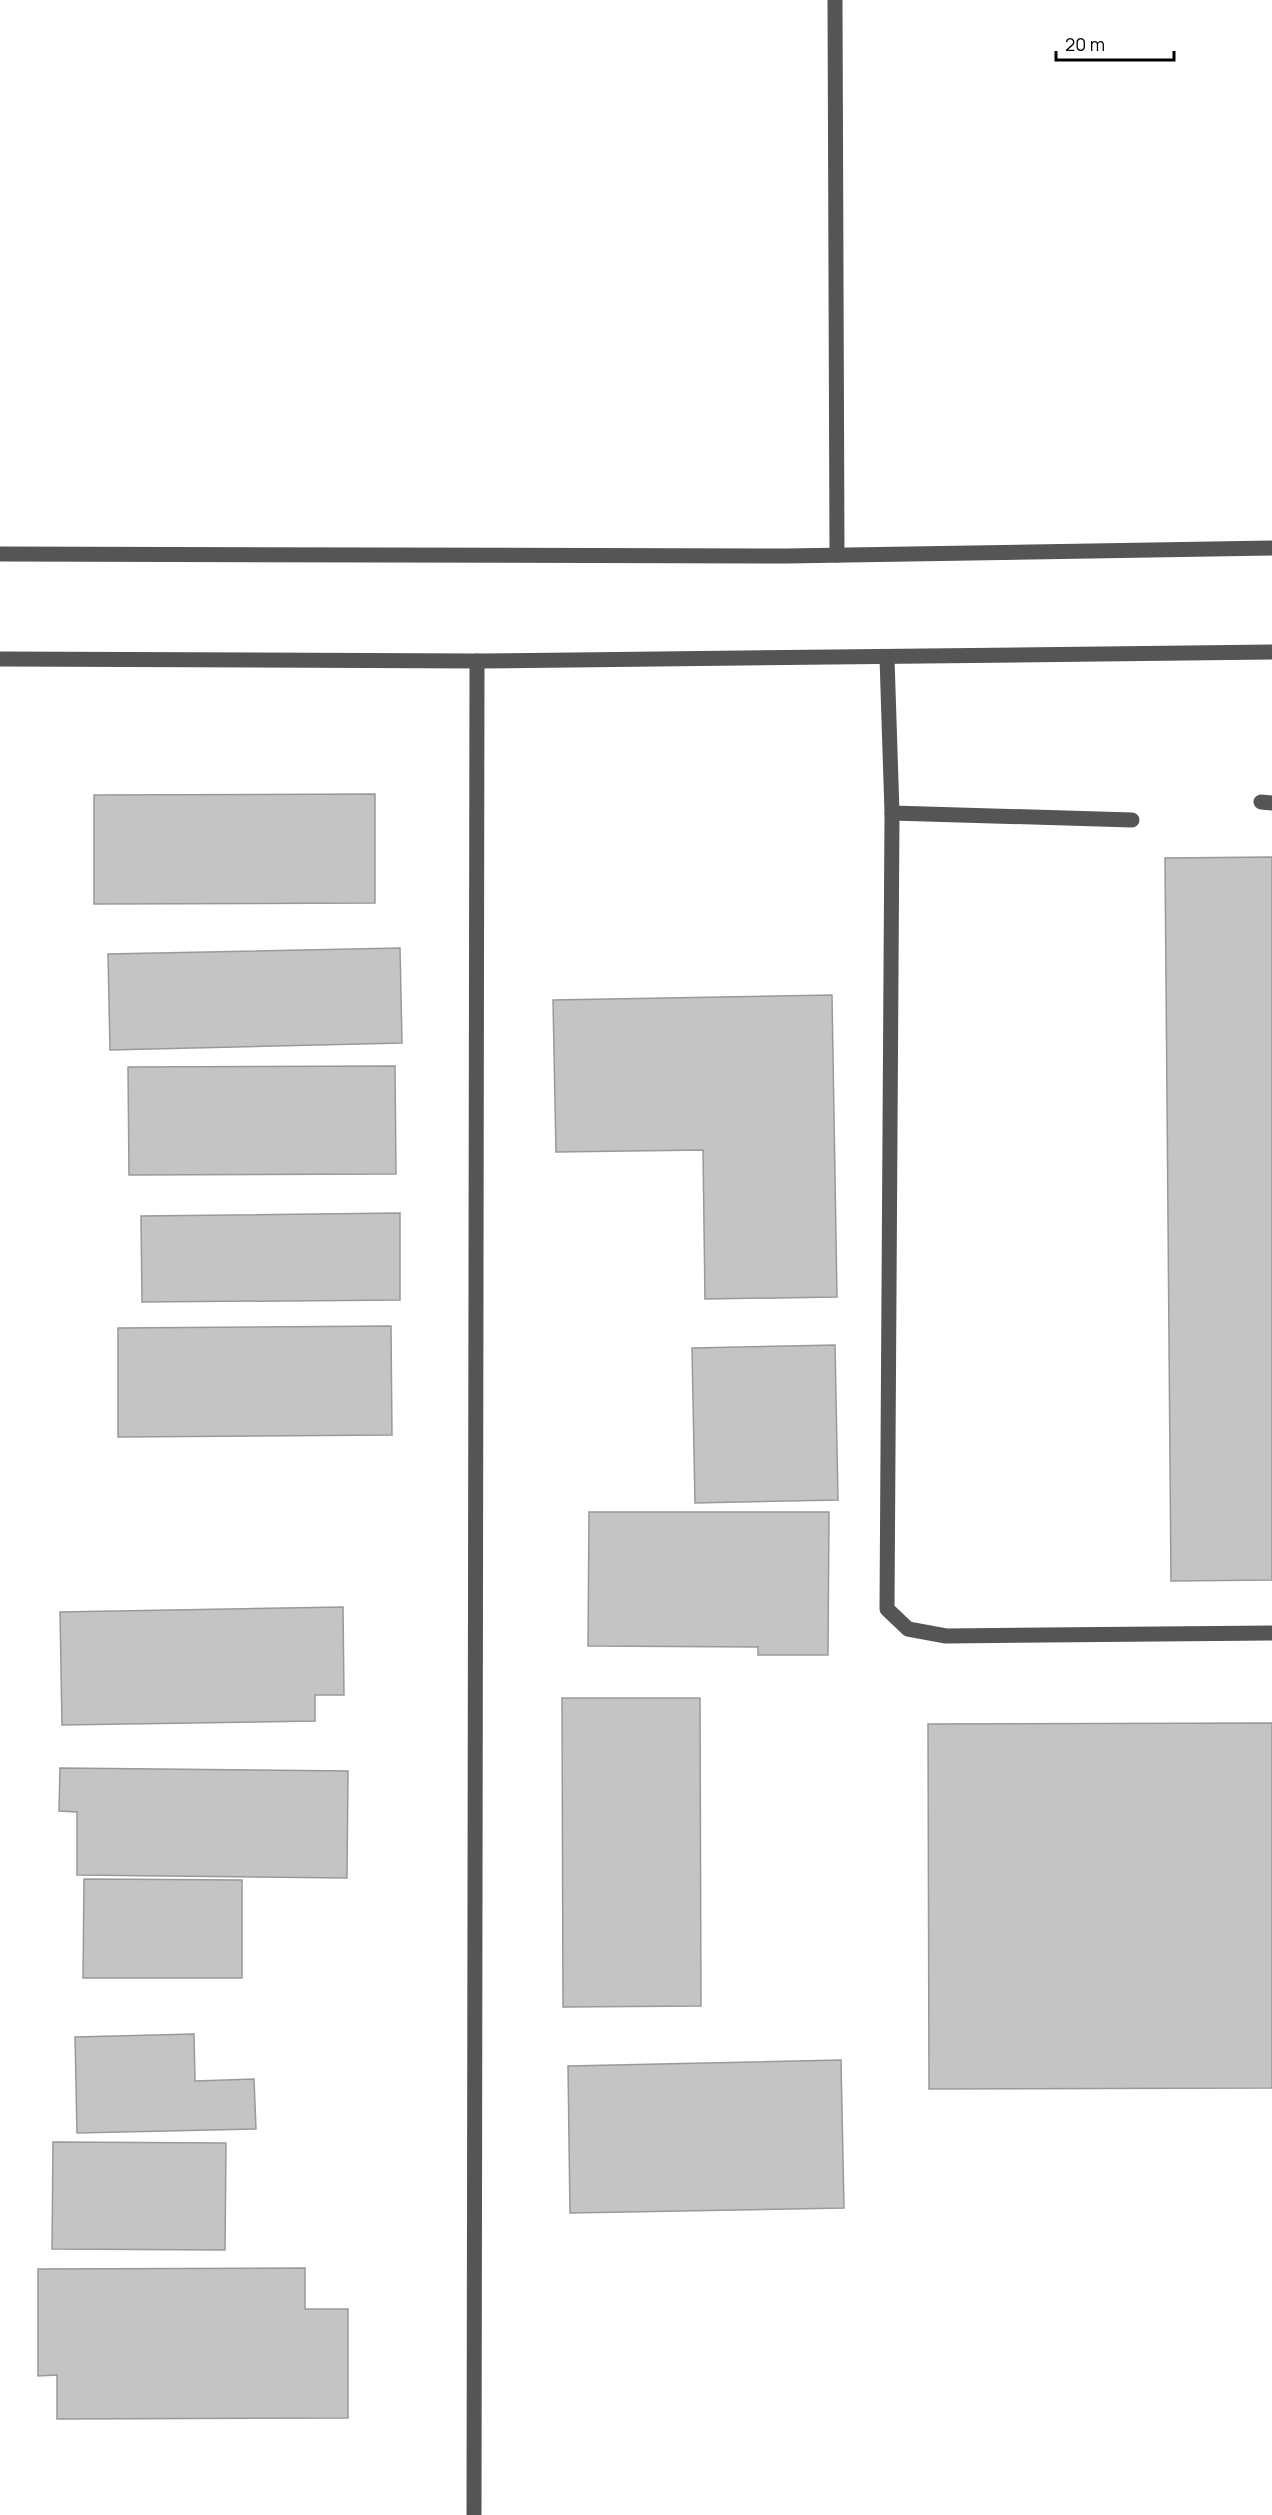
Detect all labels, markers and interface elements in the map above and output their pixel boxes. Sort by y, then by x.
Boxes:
scale bar [1056,24,1174,62]
text: 20 m [1065,32,1105,56]

